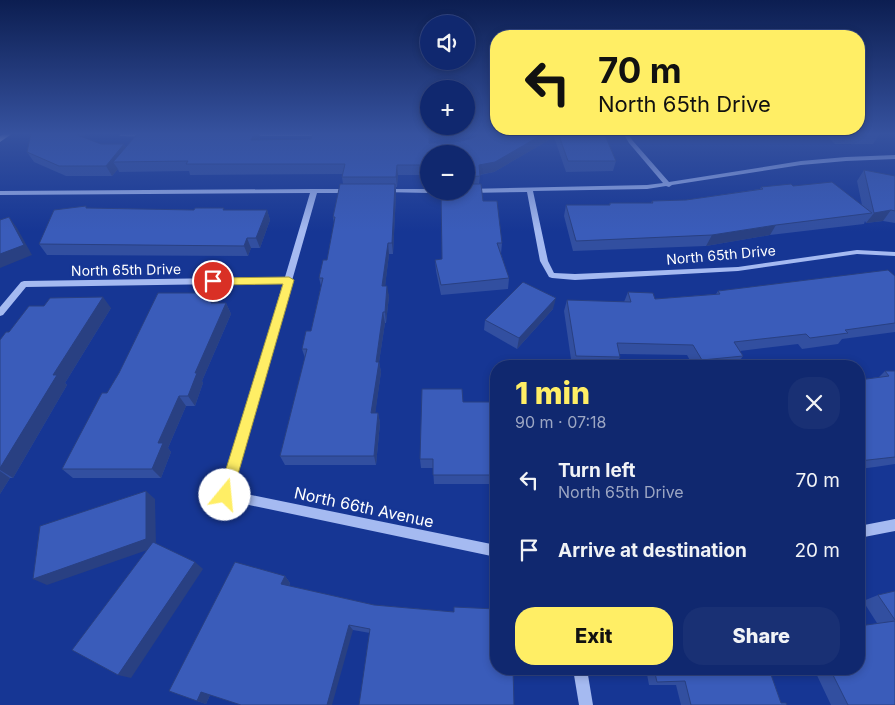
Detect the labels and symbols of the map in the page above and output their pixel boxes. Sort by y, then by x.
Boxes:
street label: North 65th Drive [665,241,776,268]
street label: North 65th Drive [71,260,181,279]
pin [192,260,234,302]
position arrow [198,468,250,520]
street label: North 66th Avenue [292,482,436,532]

